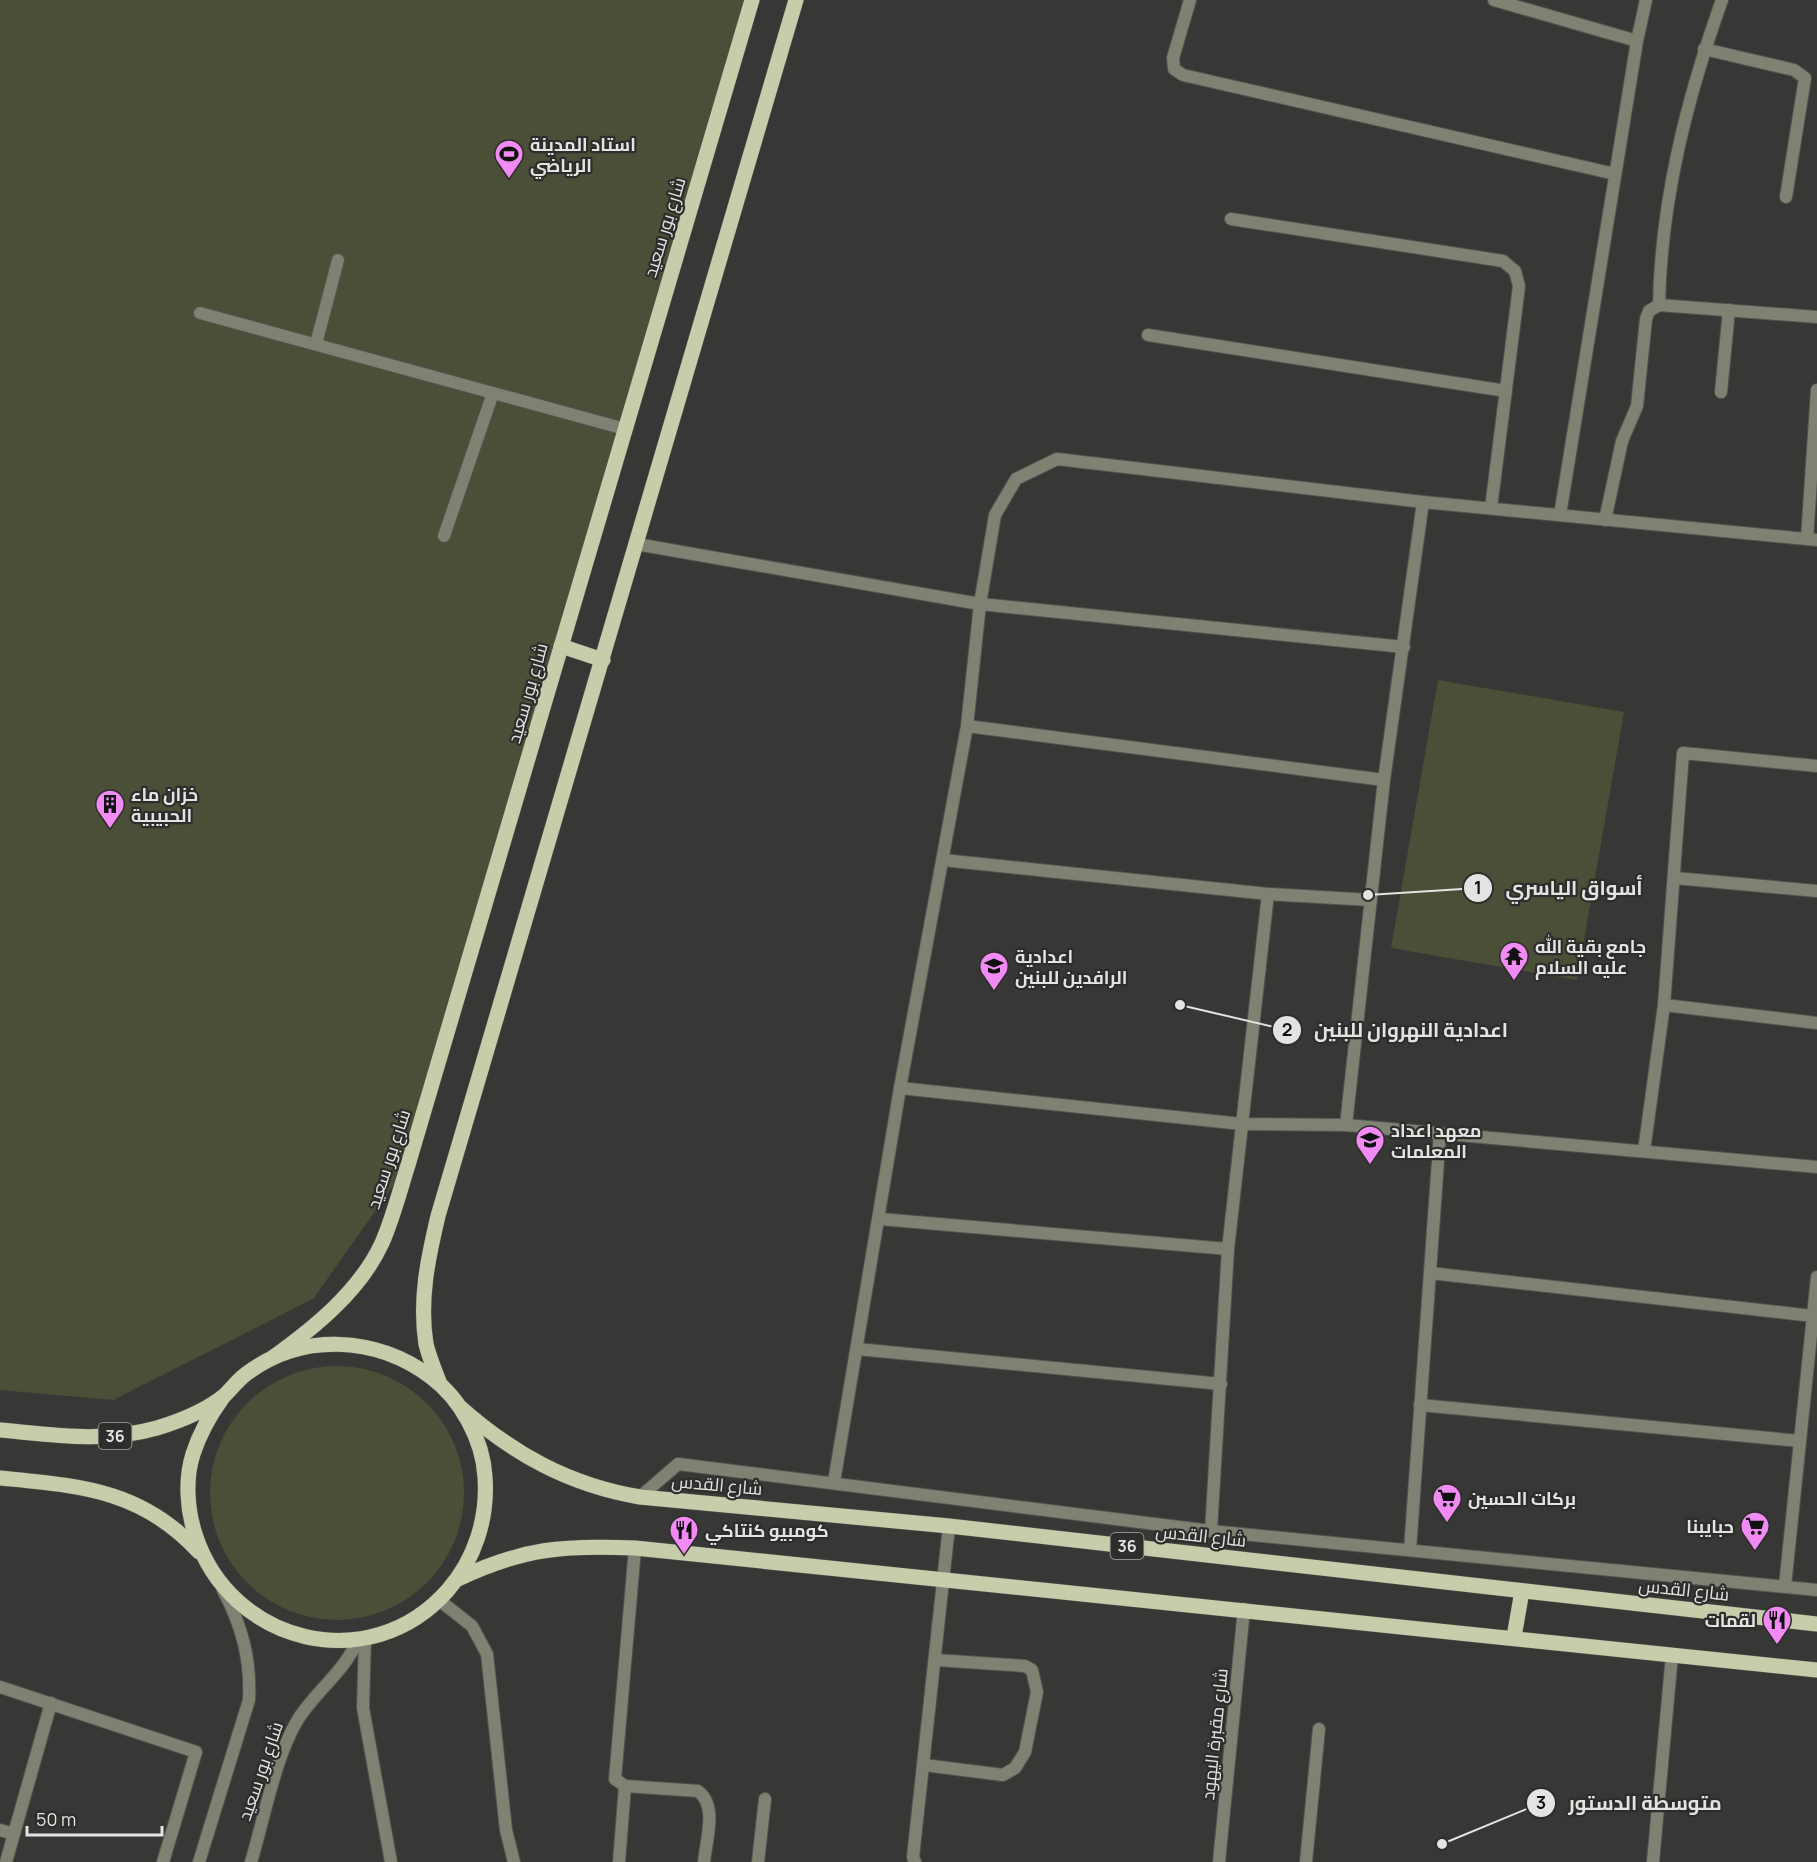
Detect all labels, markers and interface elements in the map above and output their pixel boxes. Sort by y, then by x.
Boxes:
place label: استاد المدينة الرياضي [530,132,636,180]
sports icon: استاد المدينة الرياضي [493,138,525,180]
street label: شارع بور سعيد [637,174,692,280]
street label: شارع بور سعيد [501,640,554,746]
place label: خزان ماء الحبيبية [131,782,198,827]
building icon: خزان ماء الحبيبية [94,788,126,830]
callout: أسواق الياسري [1463,869,1654,907]
text: أسواق الياسري [1505,874,1643,904]
text: 1 [1474,875,1482,899]
place label: جامع بقية الله عليه السلام [1535,934,1646,980]
temple icon: جامع بقية الله عليه السلام [1498,940,1530,982]
place label: اعدادية الرافدين للبنين [1015,944,1127,989]
school or university icon: اعدادية الرافدين للبنين [978,950,1010,992]
callout: اعدادية النهروان للبنين [1272,1011,1520,1049]
text: اعدادية النهروان للبنين [1314,1016,1508,1043]
text: 2 [1282,1017,1292,1041]
street label: شارع بور سعيد [361,1106,416,1212]
place label: معهد اعداد المعلمات [1391,1118,1481,1163]
school or university icon: معهد اعداد المعلمات [1354,1124,1386,1166]
road number: 36 [98,1423,132,1449]
street label: شارع القدس [670,1468,763,1501]
supermarket icon: بركات الحسين [1431,1482,1463,1524]
place label: بركات الحسين [1468,1486,1576,1510]
supermarket icon: حبايبنا [1739,1510,1771,1552]
restaurant icon: كومبيو كنتاكي [668,1514,700,1556]
place label: حبايبنا [1686,1514,1734,1538]
place label: كومبيو كنتاكي [705,1518,829,1546]
street label: شارع القدس [1154,1518,1248,1553]
road number: 36 [1110,1533,1144,1559]
street label: شارع القدس [1637,1572,1731,1607]
restaurant icon: لقمات [1761,1604,1793,1646]
place label: لقمات [1705,1608,1756,1632]
street label: شارع مقبرة اليهود [1195,1667,1234,1801]
street label: شارع بور سعيد [232,1718,289,1824]
callout: متوسطة الدستور [1526,1784,1733,1822]
text: متوسطة الدستور [1567,1789,1722,1816]
text: 3 [1536,1790,1546,1814]
scale bar [27,1799,162,1837]
text: 50 m [36,1807,76,1831]

